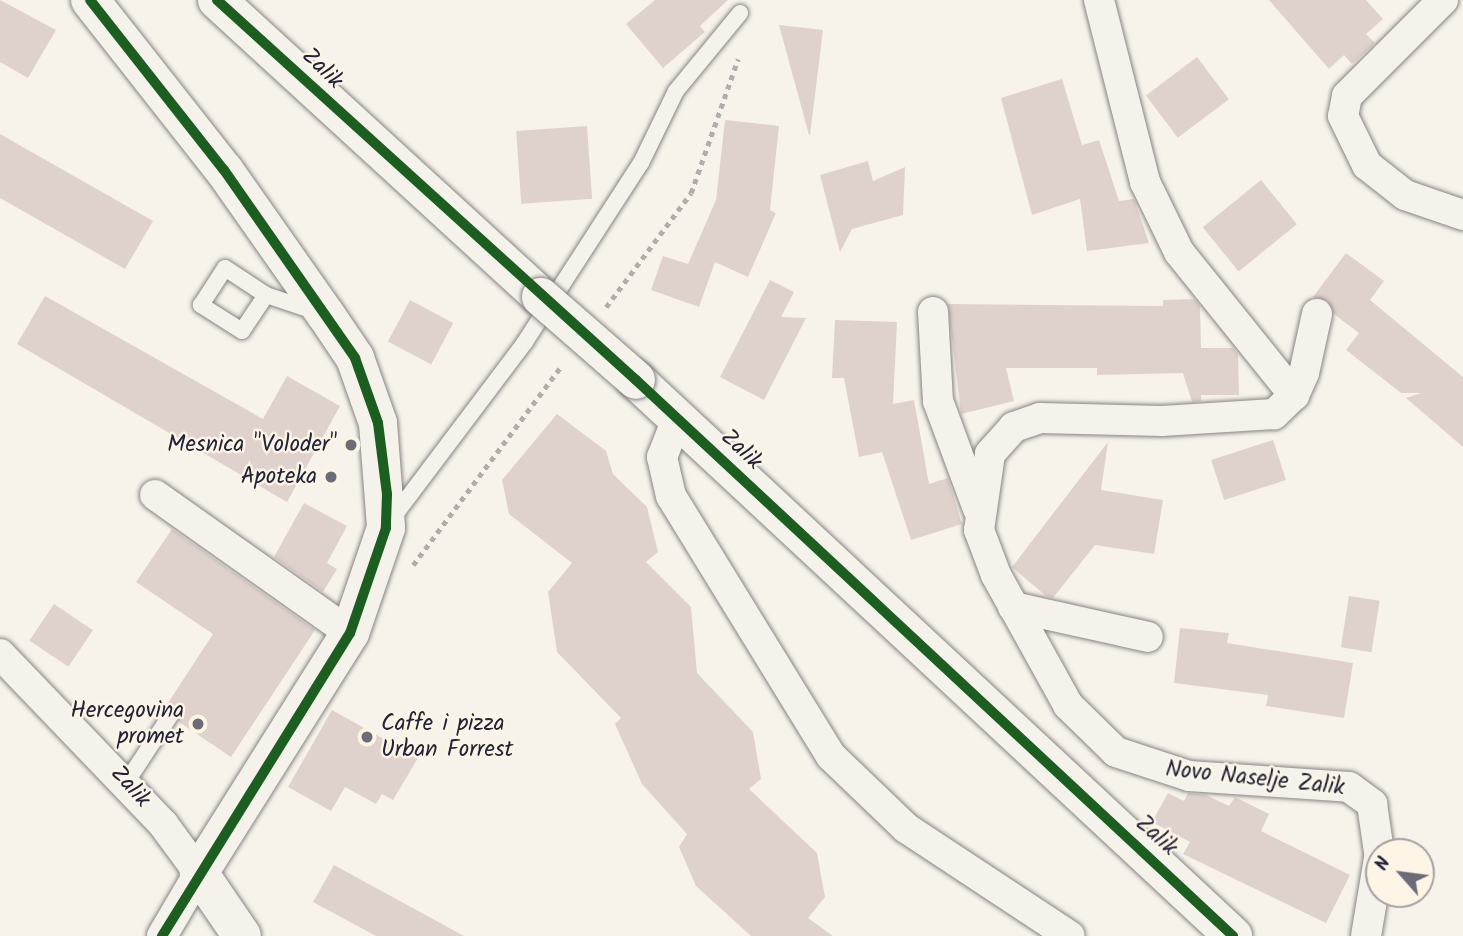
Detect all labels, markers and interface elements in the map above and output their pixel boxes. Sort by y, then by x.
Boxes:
street label: Zalik [296,43,348,95]
street label: Zalik [714,424,768,476]
place label: Mesnica "Voloder" [167,431,337,459]
marker: Mesnica "Voloder" [343,437,359,453]
place label: Apoteka [241,463,317,491]
marker: Apoteka [323,469,339,485]
place label: Hercegovina promet [70,697,184,751]
place label: Caffe i pizza Urban Forrest [381,710,513,764]
marker: Hercegovina promet [190,716,206,732]
marker: Caffe i pizza Urban Forrest [359,729,375,745]
street label: Novo Naselje Zalik [1164,756,1346,802]
street label: Zalik [104,760,156,814]
street label: Zalik [1129,810,1183,862]
north arrow [1365,838,1435,908]
text: N [1367,852,1399,876]

